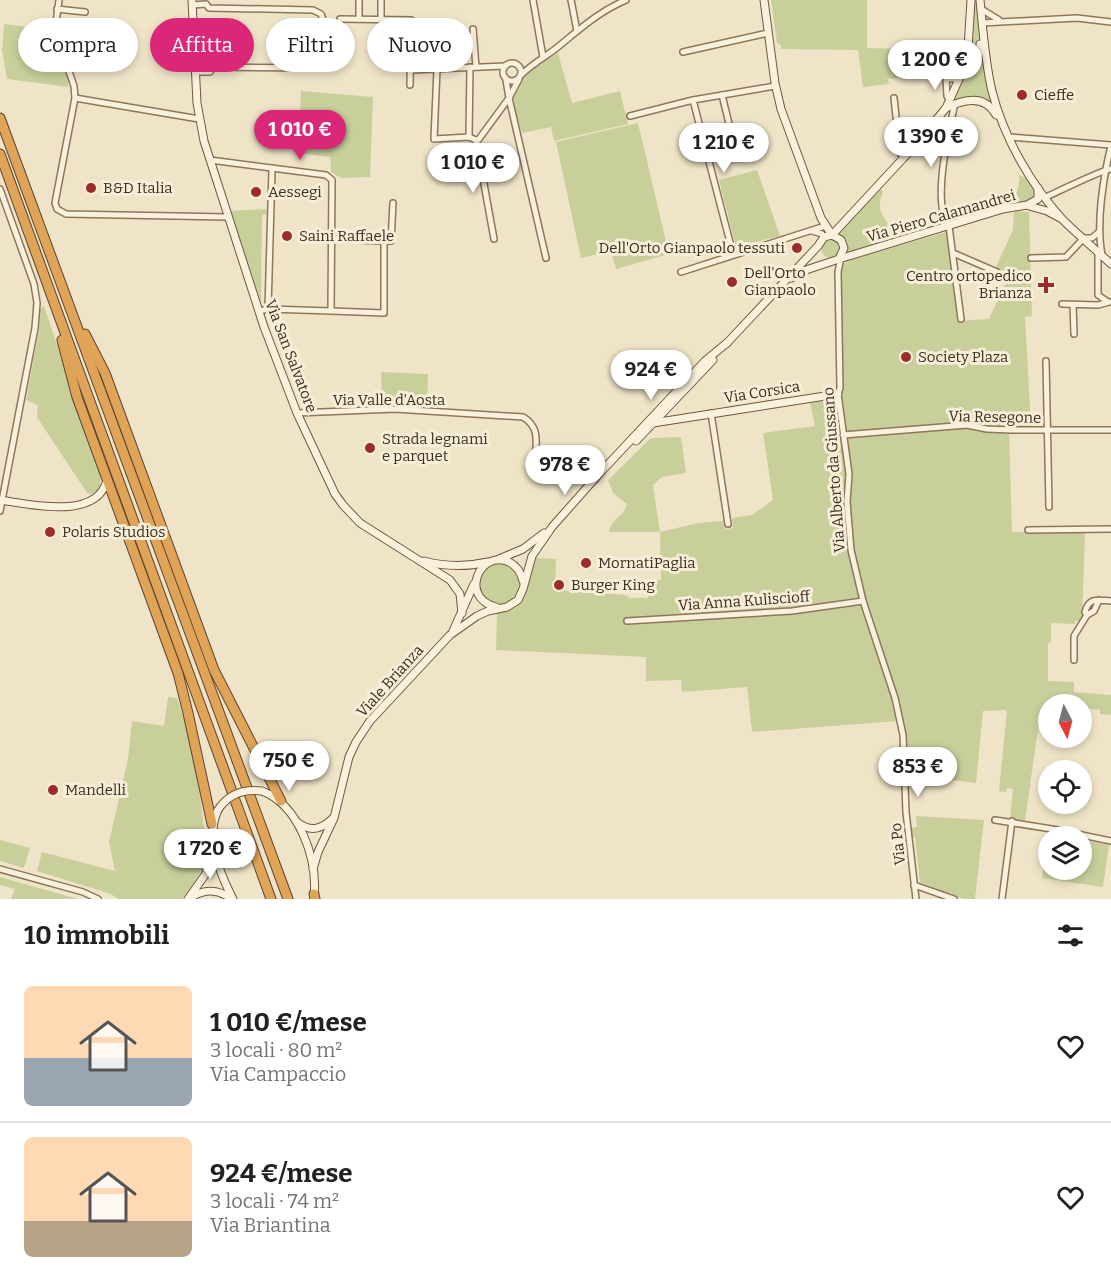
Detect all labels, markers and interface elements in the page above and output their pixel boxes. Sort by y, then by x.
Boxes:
chip: Compra [18,18,138,72]
chip: Affitta [150,18,254,72]
chip: Filtri [266,18,355,72]
chip: Nuovo [367,18,473,72]
pin: 1 200 € [880,40,990,91]
text: 1 200 € [902,47,968,71]
place label: Cieffe [1034,86,1074,104]
marker: Cieffe [1015,88,1029,102]
pin: 1 010 € [245,110,355,161]
text: 1 010 € [268,117,332,141]
pin: 1 390 € [876,117,986,168]
pin: 1 210 € [669,123,779,174]
text: 1 390 € [898,124,964,148]
text: 1 210 € [693,130,755,154]
pin: 1 010 € [418,143,528,194]
text: 1 010 € [441,150,505,174]
place label: B&D Italia [103,179,172,197]
marker: B&D Italia [84,181,98,195]
place label: Aessegi [268,183,322,201]
marker: Aessegi [249,185,263,199]
street label: Via Piero Calamandrei [864,186,1018,246]
place label: Saini Raffaele [299,227,394,245]
marker: Saini Raffaele [280,229,294,243]
place label: Dell'Orto Gianpaolo tessuti [599,239,786,257]
marker: Dell'Orto Gianpaolo tessuti [790,241,804,255]
place label: Dell'Orto Gianpaolo [744,264,816,299]
place label: Centro ortopedico Brianza [906,267,1032,302]
marker: Dell'Orto Gianpaolo [725,275,739,289]
marker: Centro ortopedico Brianza [1037,276,1055,294]
street label: Via San Salvatore [261,297,321,415]
place label: Society Plaza [918,348,1008,366]
pin: 924 € [609,350,693,401]
marker: Society Plaza [899,350,913,364]
text: 924 € [625,357,677,381]
street label: Via Corsica [723,377,801,407]
street label: Via Alberto da Giussano [819,387,849,553]
street label: Via Valle d'Aosta [333,391,445,409]
street label: Via Resegone [948,407,1042,427]
place label: Strada legnami e parquet [382,430,488,465]
marker: Strada legnami e parquet [363,441,377,455]
pin: 978 € [523,445,607,496]
text: 978 € [539,452,591,476]
place label: Polaris Studios [62,523,165,541]
marker: Polaris Studios [43,525,57,539]
place label: MornatiPaglia [598,554,696,572]
marker: MornatiPaglia [579,556,593,570]
place label: Burger King [571,576,655,594]
marker: Burger King [552,578,566,592]
street label: Via Anna Kuliscioff [678,587,812,615]
street label: Viale Brianza [353,641,427,721]
north arrow [1038,694,1092,748]
map controls [1038,694,1092,880]
pin: 750 € [247,741,331,792]
pin: 853 € [876,747,960,798]
text: 750 € [263,748,315,772]
text: 853 € [892,754,944,778]
button: locate [1038,760,1092,814]
place label: Mandelli [65,781,127,799]
marker: Mandelli [46,783,60,797]
street label: Via Po [887,822,909,866]
button: layers [1038,826,1092,880]
pin: 1 720 € [155,829,265,880]
text: 1 720 € [178,836,242,860]
icon: filters [1054,919,1087,952]
text: 10 immobili [24,920,169,951]
text: 1 010 €/mese [210,1007,367,1038]
icon: home [72,1010,144,1082]
icon: heart [1054,1030,1087,1063]
text: 3 locali · 80 m² [210,1038,342,1062]
text: Via Campaccio [210,1062,346,1086]
text: 924 €/mese [210,1158,353,1189]
icon: home [72,1161,144,1233]
icon: heart [1054,1181,1087,1214]
text: 3 locali · 74 m² [210,1189,339,1213]
text: Via Briantina [210,1213,331,1237]

